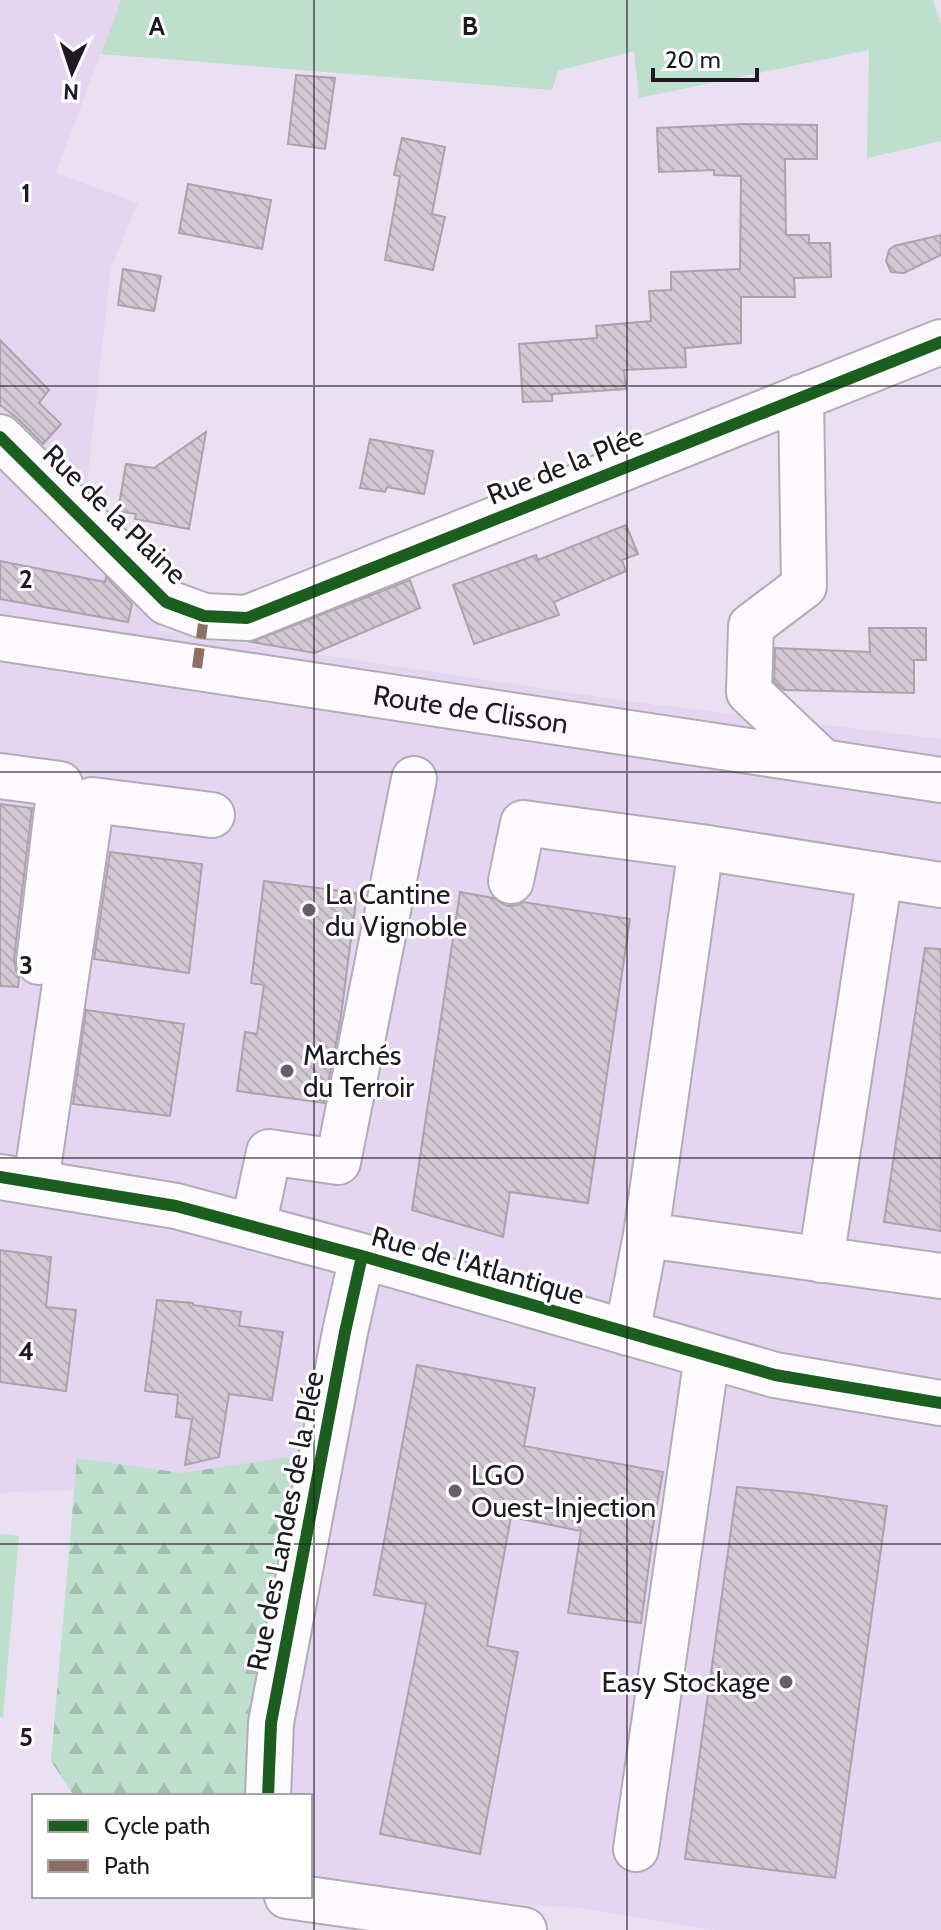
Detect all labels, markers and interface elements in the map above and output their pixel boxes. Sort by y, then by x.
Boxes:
text: A [149,10,166,42]
text: B [462,10,478,42]
north arrow [32,32,112,112]
scale bar [653,32,757,82]
text: 20 m [665,45,721,74]
text: N [63,78,79,105]
text: 1 [21,177,31,209]
street label: Rue de la Plée [482,418,648,512]
street label: Rue de la Plaine [36,437,194,591]
text: 2 [19,563,33,595]
street label: Route de Clisson [371,678,570,741]
place label: La Cantine du Vignoble [325,877,467,943]
marker: La Cantine du Vignoble [300,901,318,919]
text: 3 [19,949,33,981]
place label: Marchés du Terroir [303,1038,414,1104]
marker: Marchés du Terroir [278,1062,296,1080]
street label: Rue de l'Atlantique [368,1218,588,1312]
text: 4 [18,1335,34,1367]
street label: Rue des Landes de la Plée [239,1369,331,1673]
place label: LGO Ouest-Injection [471,1458,656,1524]
marker: LGO Ouest-Injection [446,1482,464,1500]
place label: Easy Stockage [602,1665,770,1699]
marker: Easy Stockage [777,1673,795,1691]
text: 5 [19,1721,33,1753]
legend [32,1794,312,1898]
text: Cycle path [104,1811,210,1840]
text: Path [104,1851,150,1880]

